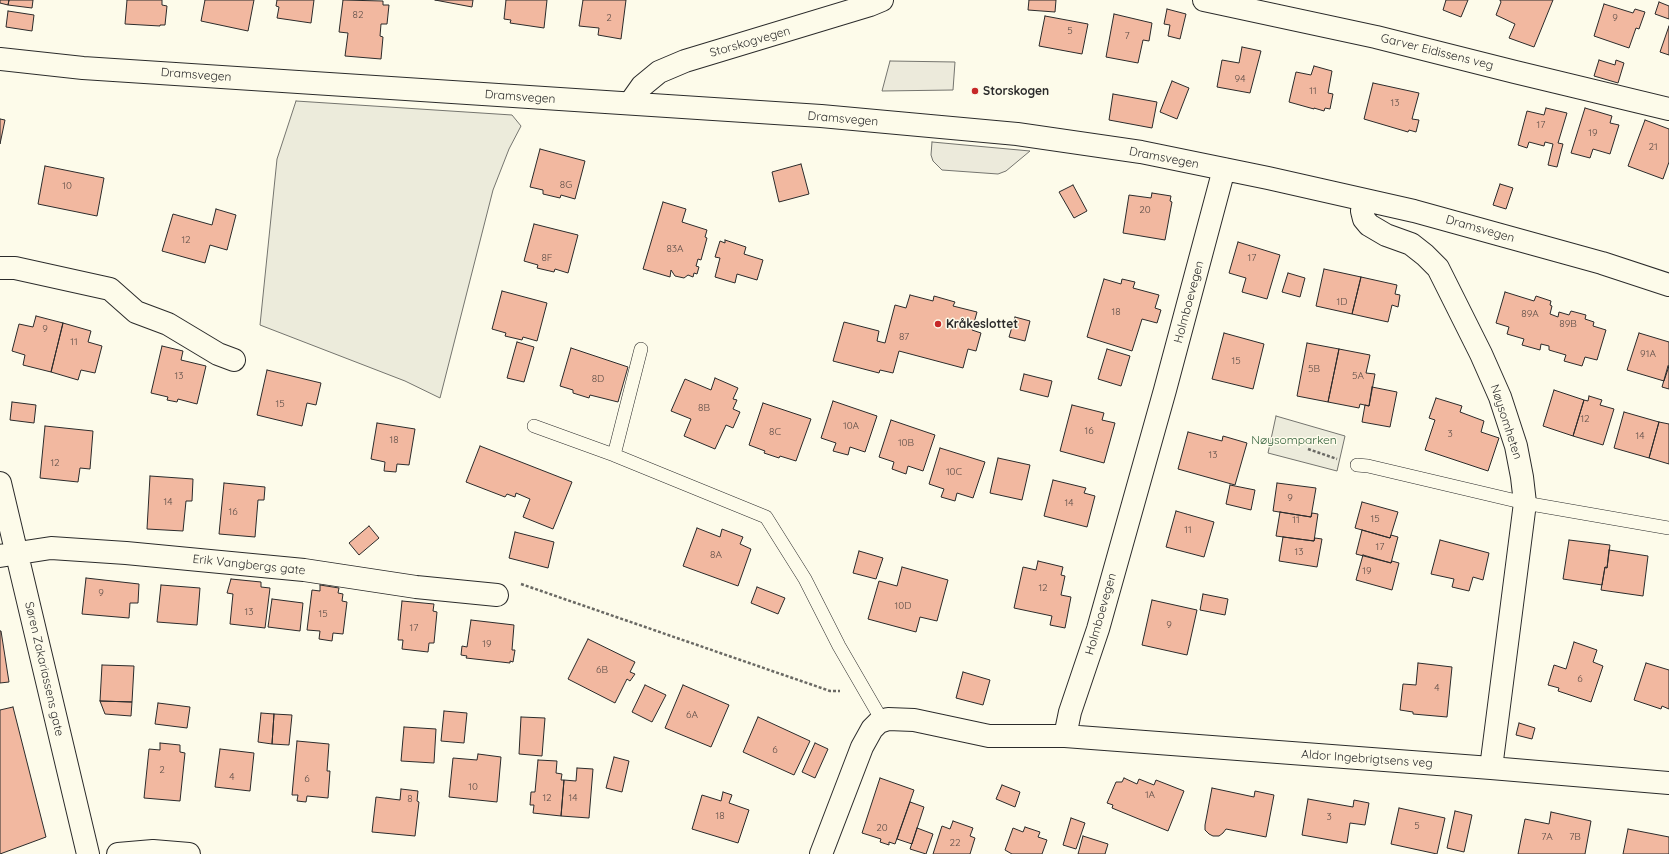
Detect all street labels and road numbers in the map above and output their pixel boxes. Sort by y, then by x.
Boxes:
street label: Storskogvegen [708,24,792,60]
street label: Garver Eidissens veg [1379,31,1495,73]
street label: Dramsvegen [160,65,232,85]
street label: Dramsvegen [484,87,556,107]
street label: Dramsvegen [807,109,879,129]
street label: Dramsvegen [1128,144,1200,172]
street label: Dramsvegen [1444,212,1516,246]
street label: Holmboevegen [1171,259,1207,345]
street label: Nøysomheten [1487,383,1525,461]
street label: Erik Vangbergs gate [192,552,306,578]
street label: Holmboevegen [1082,571,1120,657]
street label: Søren Zakariassens gate [21,600,67,738]
street label: Aldor Ingebrigtsens veg [1301,747,1433,771]

